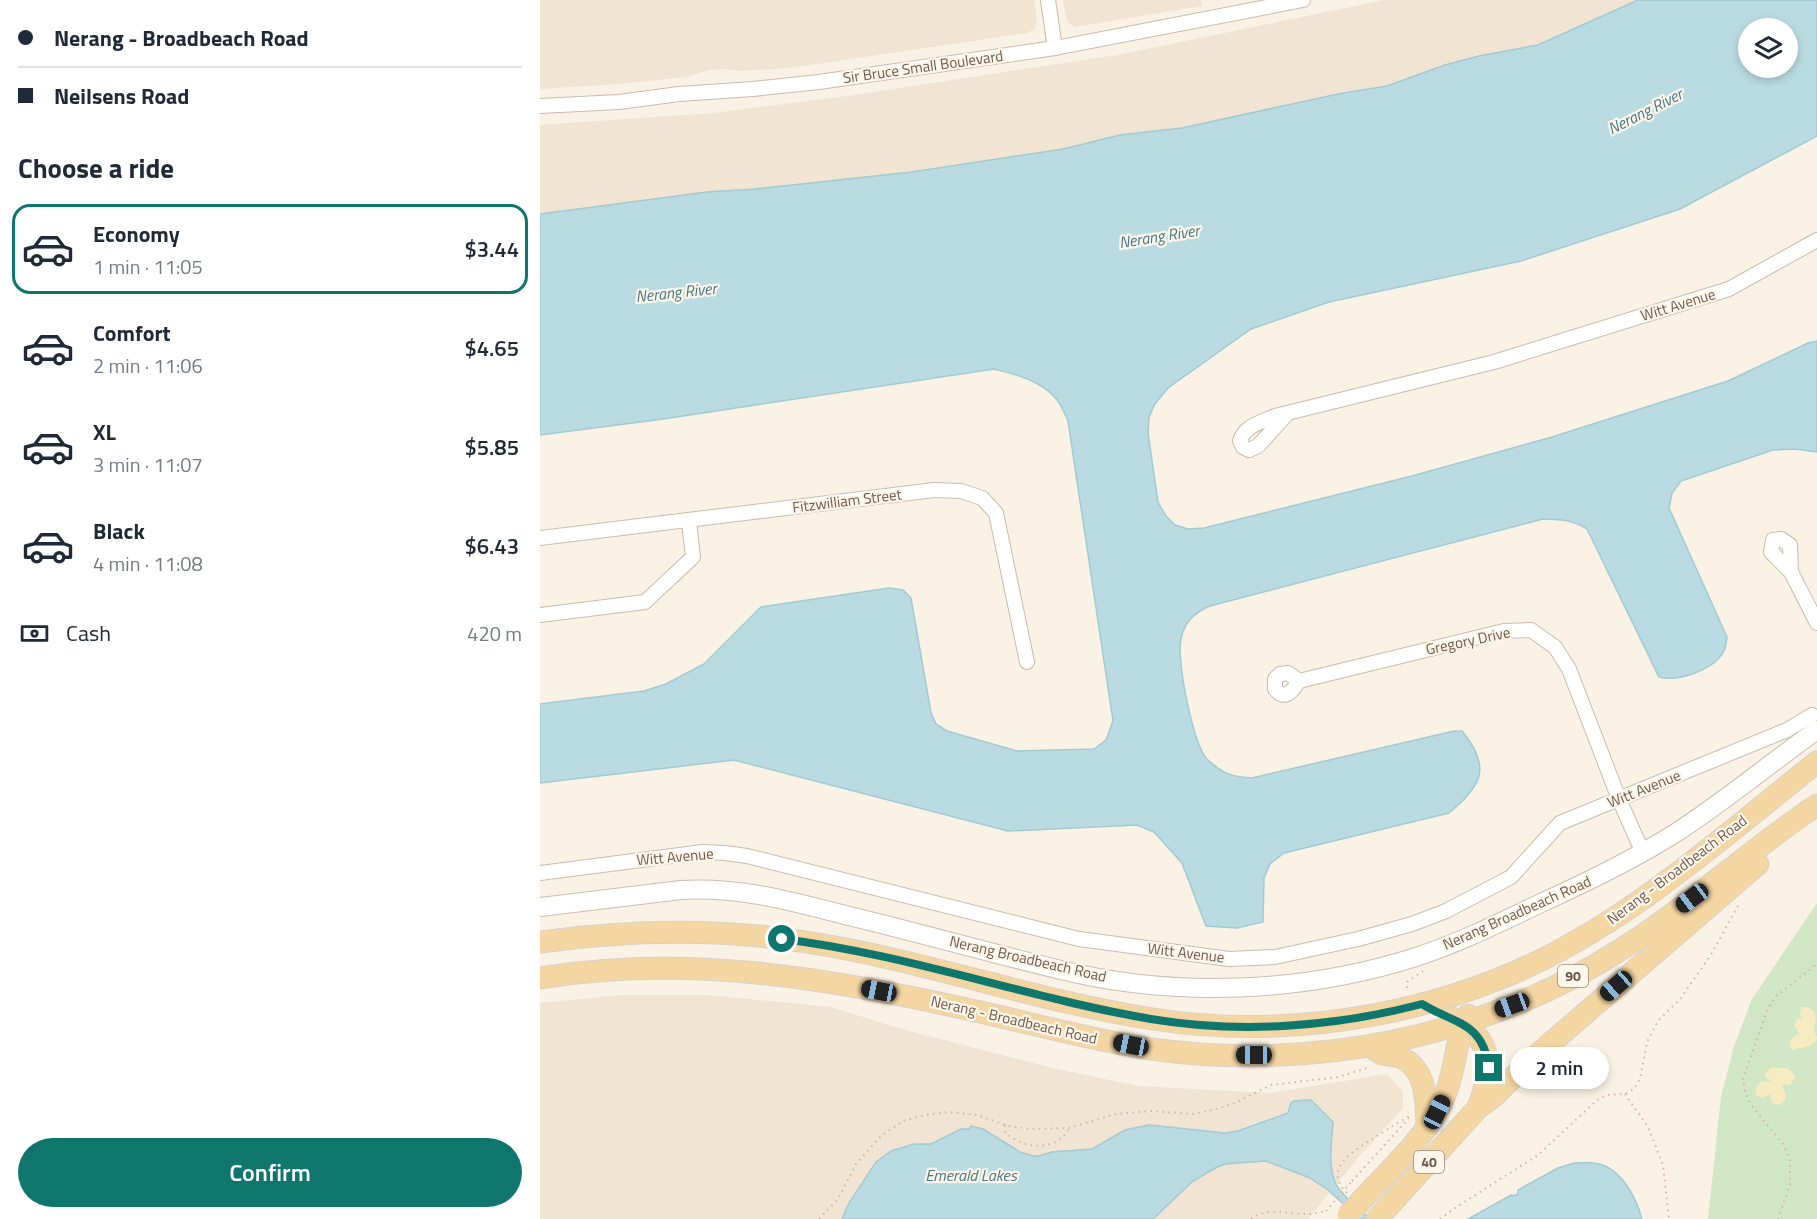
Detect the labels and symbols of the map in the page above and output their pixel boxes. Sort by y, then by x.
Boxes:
street label: Sir Bruce Small Boulevard [841,44,1005,89]
water label: Nerang River [1603,81,1688,140]
water label: Nerang River [1117,218,1203,254]
water label: Nerang River [634,276,719,308]
street label: Witt Avenue [1638,282,1718,327]
street label: Fitzwilliam Street [791,482,904,519]
street label: Gregory Drive [1423,620,1512,661]
street label: Witt Avenue [1604,763,1684,814]
street label: Nerang - Broadbeach Road [1602,809,1752,930]
street label: Witt Avenue [635,842,714,871]
street label: Nerang Broadbeach Road [1439,869,1595,956]
car [1672,880,1712,916]
route start [768,925,795,952]
street label: Nerang Broadbeach Road [947,929,1109,988]
street label: Witt Avenue [1146,936,1226,969]
road number: 90 [1558,965,1588,987]
car [1597,967,1635,1005]
car [860,979,898,1003]
street label: Nerang - Broadbeach Road [929,989,1100,1050]
car [1492,990,1532,1020]
car [1112,1033,1150,1057]
car [1236,1046,1272,1064]
callout: 2 min [1510,1047,1609,1089]
route end [1475,1054,1502,1081]
car [1421,1092,1453,1132]
road number: 40 [1414,1151,1444,1173]
water label: Emerald Lakes [925,1163,1018,1187]

